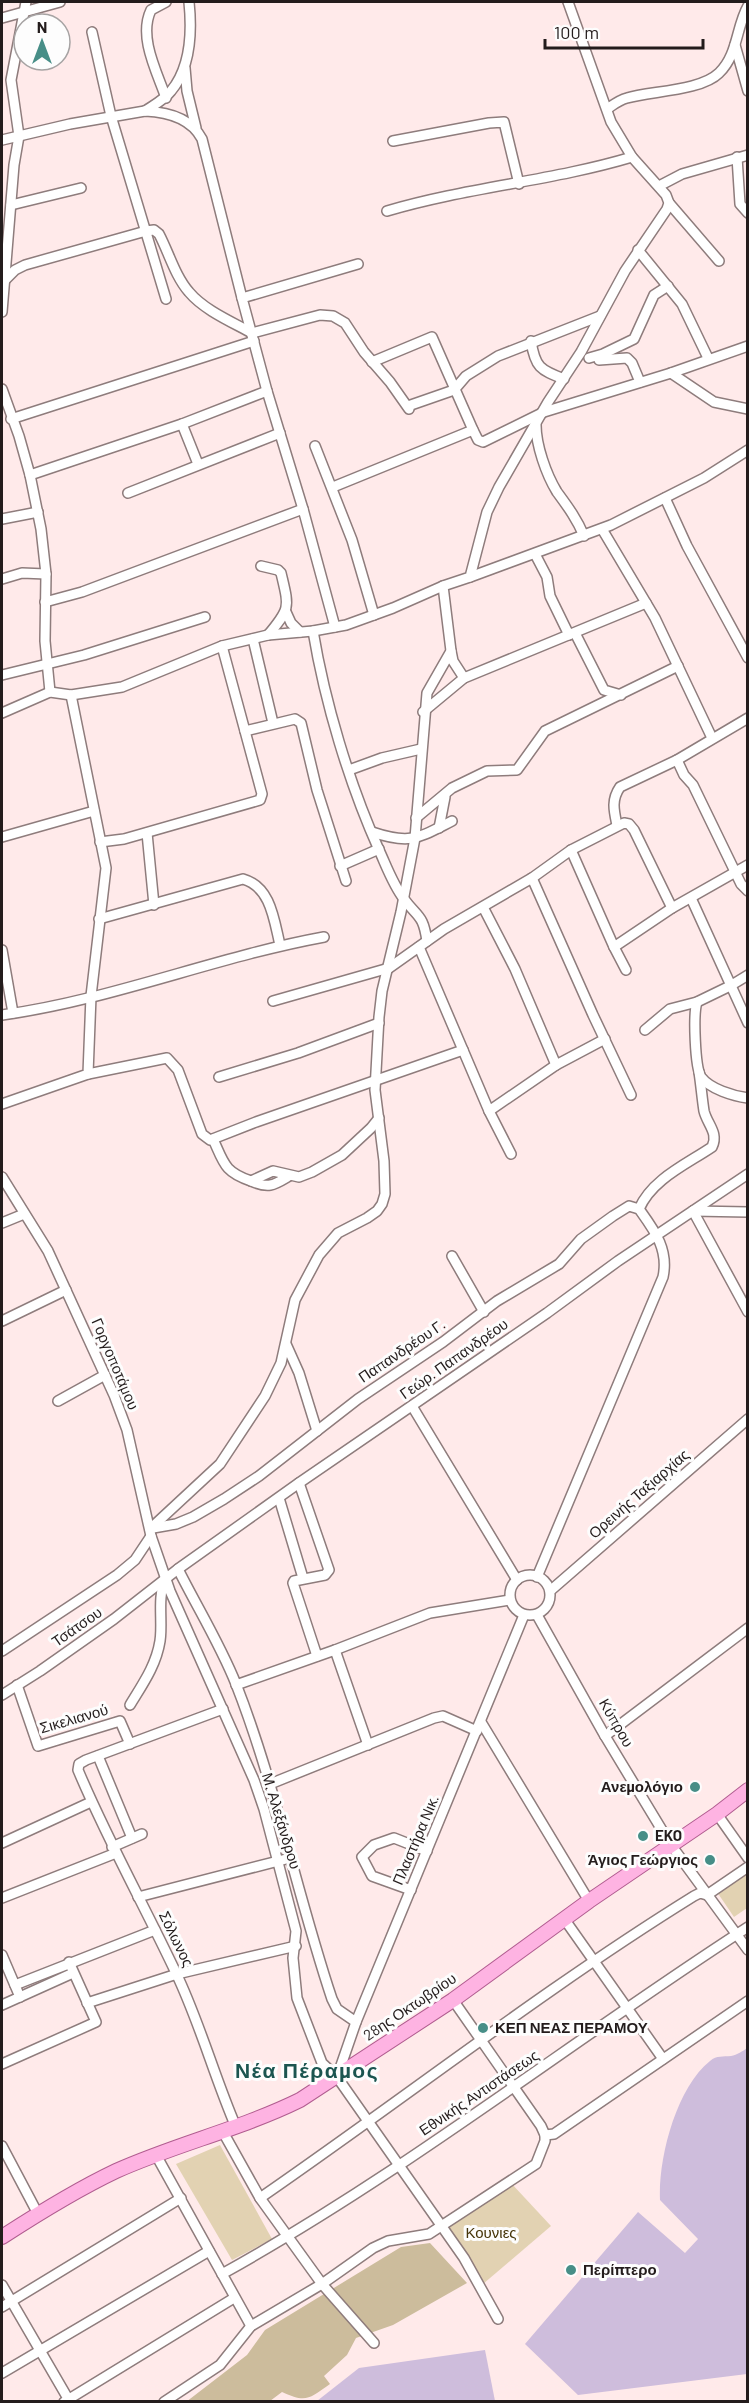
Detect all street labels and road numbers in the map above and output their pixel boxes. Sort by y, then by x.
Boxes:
street label: Παπανδρέου Γ. [355,1314,448,1386]
street label: Γεώρ. Παπανδρέου [396,1314,511,1402]
street label: Γοργοποτάμου [89,1315,143,1412]
street label: Ορεινής Ταξιαρχίας [585,1445,692,1542]
street label: Τσάτσου [48,1602,105,1650]
street label: Κύπρου [596,1695,638,1750]
street label: Σικελιανού [37,1700,110,1736]
street label: Μ. Αλεξάνδρου [259,1770,305,1871]
street label: Πλαστήρα Νικ. [388,1792,442,1887]
street label: Σόλωνος [156,1908,198,1969]
street label: 28ης Οκτωβρίου [360,1968,459,2044]
street label: Εθνικής Αντιστάσεως [415,2045,542,2139]

